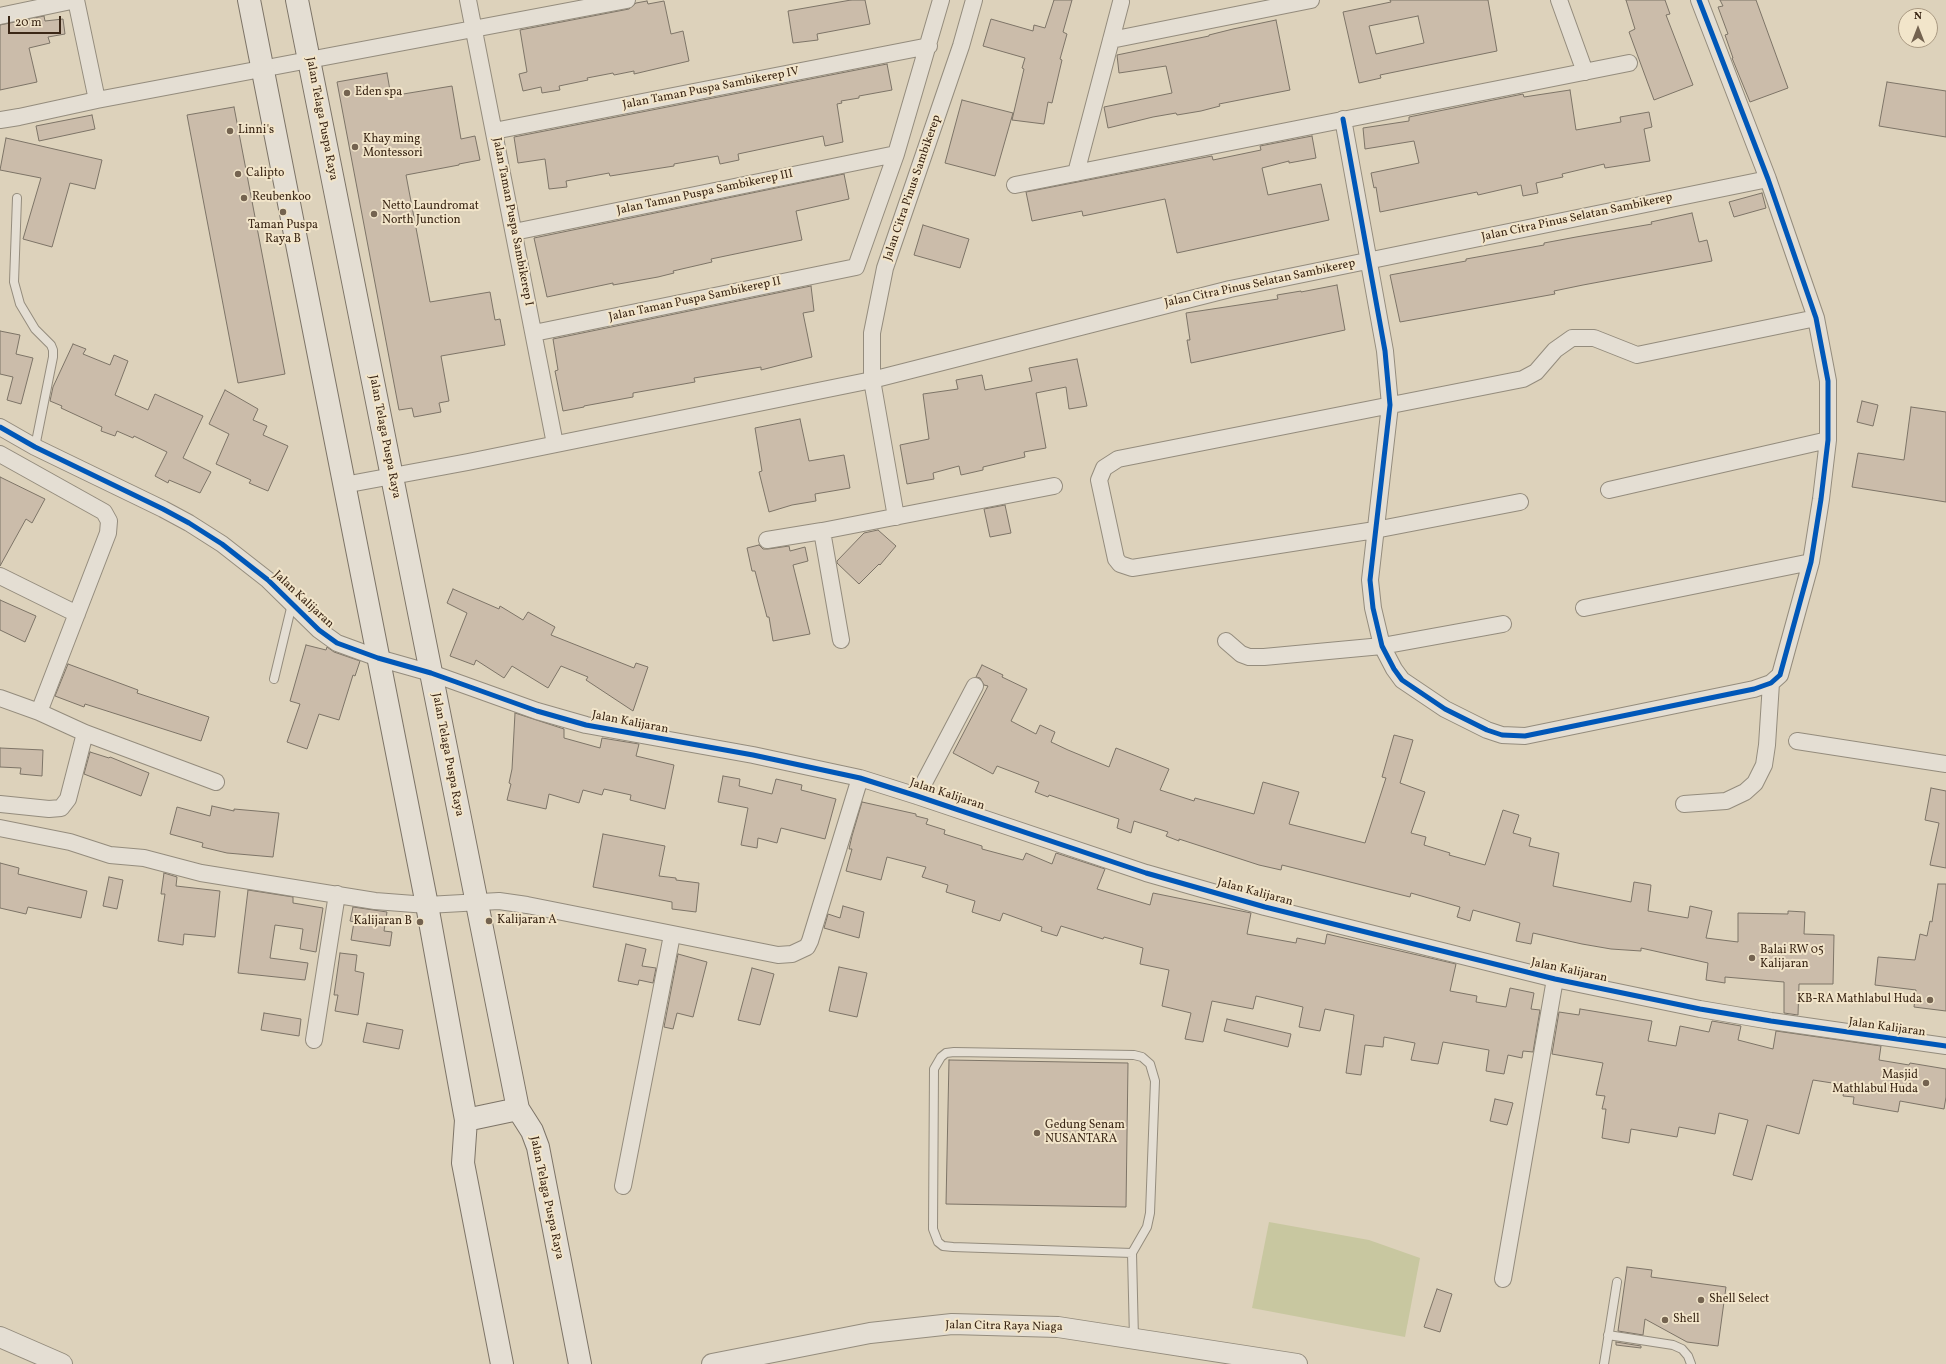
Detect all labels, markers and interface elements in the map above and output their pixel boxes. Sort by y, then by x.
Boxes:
scale bar [10,8,63,34]
north arrow [1898,8,1938,48]
text: N [1914,9,1922,24]
text: 20 m [15,15,42,31]
street label: Jalan Telaga Puspa Raya [302,56,340,182]
street label: Jalan Taman Puspa Sambikerep IV [622,65,800,113]
place label: Eden spa [355,86,402,100]
marker: Eden spa [342,88,352,98]
street label: Jalan Citra Pinus Sambikerep [881,113,945,263]
place label: Linni's [238,124,274,138]
marker: Linni's [225,126,235,136]
place label: Khay ming Montessori [363,133,423,161]
street label: Jalan Taman Puspa Sambikerep I [489,137,535,307]
marker: Khay ming Montessori [350,142,360,152]
place label: Calipto [246,167,284,181]
street label: Jalan Taman Puspa Sambikerep III [616,167,794,219]
marker: Calipto [233,169,243,179]
place label: Reubenkoo [252,191,311,205]
street label: Jalan Citra Pinus Selatan Sambikerep [1480,191,1674,245]
marker: Reubenkoo [239,193,249,203]
place label: Netto Laundromat North Junction [382,200,479,228]
marker: Taman Puspa Raya B [278,207,288,217]
marker: Netto Laundromat North Junction [369,209,379,219]
place label: Taman Puspa Raya B [248,219,318,247]
street label: Jalan Citra Pinus Selatan Sambikerep [1163,257,1357,311]
street label: Jalan Taman Puspa Sambikerep II [608,275,782,325]
street label: Jalan Telaga Puspa Raya [365,374,403,500]
street label: Jalan Kalijaran [270,568,336,632]
street label: Jalan Telaga Puspa Raya [428,692,466,818]
street label: Jalan Kalijaran [590,709,670,737]
street label: Jalan Kalijaran [908,776,986,814]
street label: Jalan Kalijaran [1216,876,1294,910]
place label: Kalijaran A [497,914,557,928]
place label: Kalijaran B [353,915,412,929]
marker: Kalijaran A [484,916,494,926]
marker: Kalijaran B [415,917,425,927]
place label: Balai RW 05 Kalijaran [1760,944,1824,972]
marker: Balai RW 05 Kalijaran [1747,953,1757,963]
street label: Jalan Kalijaran [1529,956,1609,986]
place label: KB-RA Mathlabul Huda [1797,993,1922,1007]
marker: KB-RA Mathlabul Huda [1925,995,1935,1005]
street label: Jalan Kalijaran [1847,1015,1927,1041]
place label: Masjid Mathlabul Huda [1832,1069,1918,1097]
marker: Masjid Mathlabul Huda [1921,1078,1931,1088]
place label: Gedung Senam NUSANTARA [1045,1119,1125,1147]
marker: Gedung Senam NUSANTARA [1032,1128,1042,1138]
street label: Jalan Telaga Puspa Raya [526,1135,566,1261]
place label: Shell Select [1709,1293,1769,1307]
marker: Shell Select [1696,1295,1706,1305]
place label: Shell [1673,1313,1700,1327]
marker: Shell [1660,1315,1670,1325]
street label: Jalan Citra Raya Niaga [945,1319,1063,1335]

